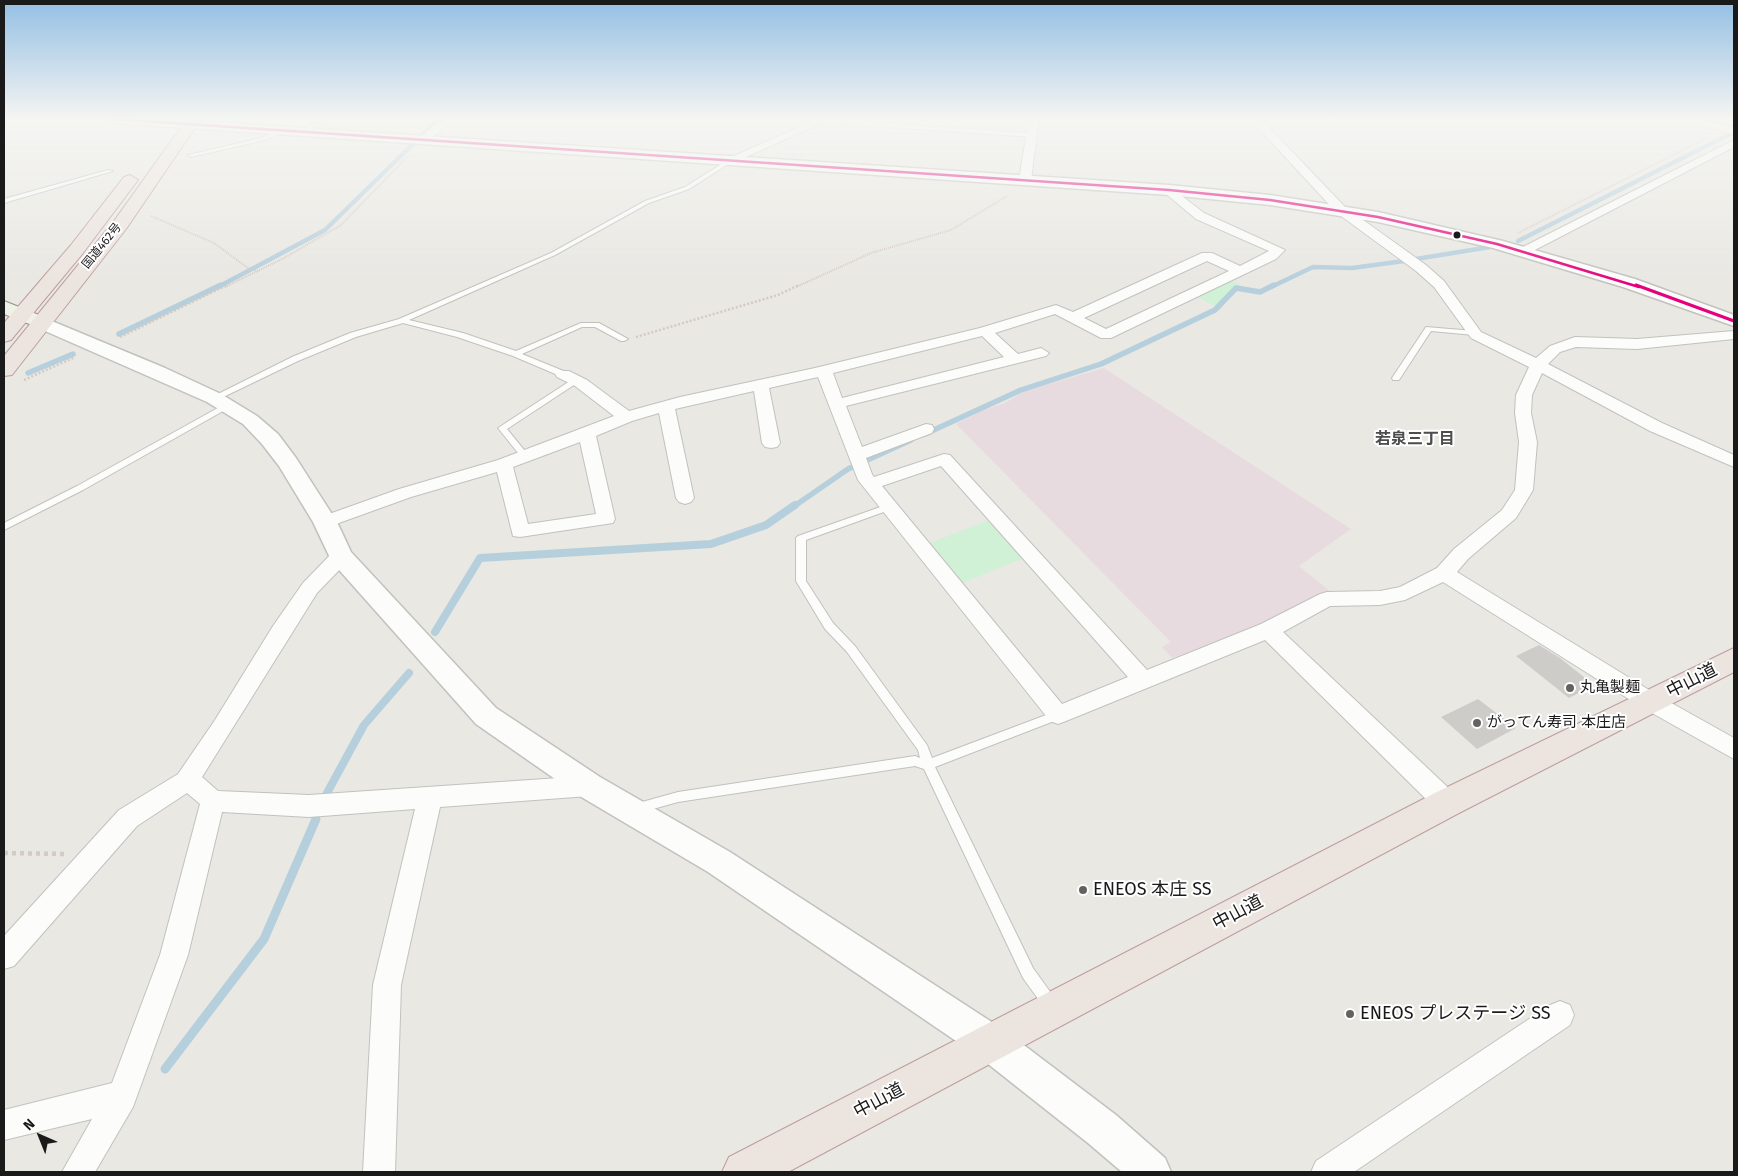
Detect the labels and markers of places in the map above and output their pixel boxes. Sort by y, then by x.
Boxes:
unlabelled marker [1452,230,1462,240]
place label: 丸亀製麺 [1580,679,1640,697]
marker: 丸亀製麺 [1564,682,1576,694]
place label: がってん寿司 本庄店 [1487,714,1626,732]
marker: がってん寿司 本庄店 [1471,717,1483,729]
place label: ENEOS 本庄 SS [1093,879,1212,901]
marker: ENEOS 本庄 SS [1077,884,1089,896]
place label: ENEOS プレステージ SS [1360,1003,1551,1025]
marker: ENEOS プレステージ SS [1344,1008,1356,1020]

